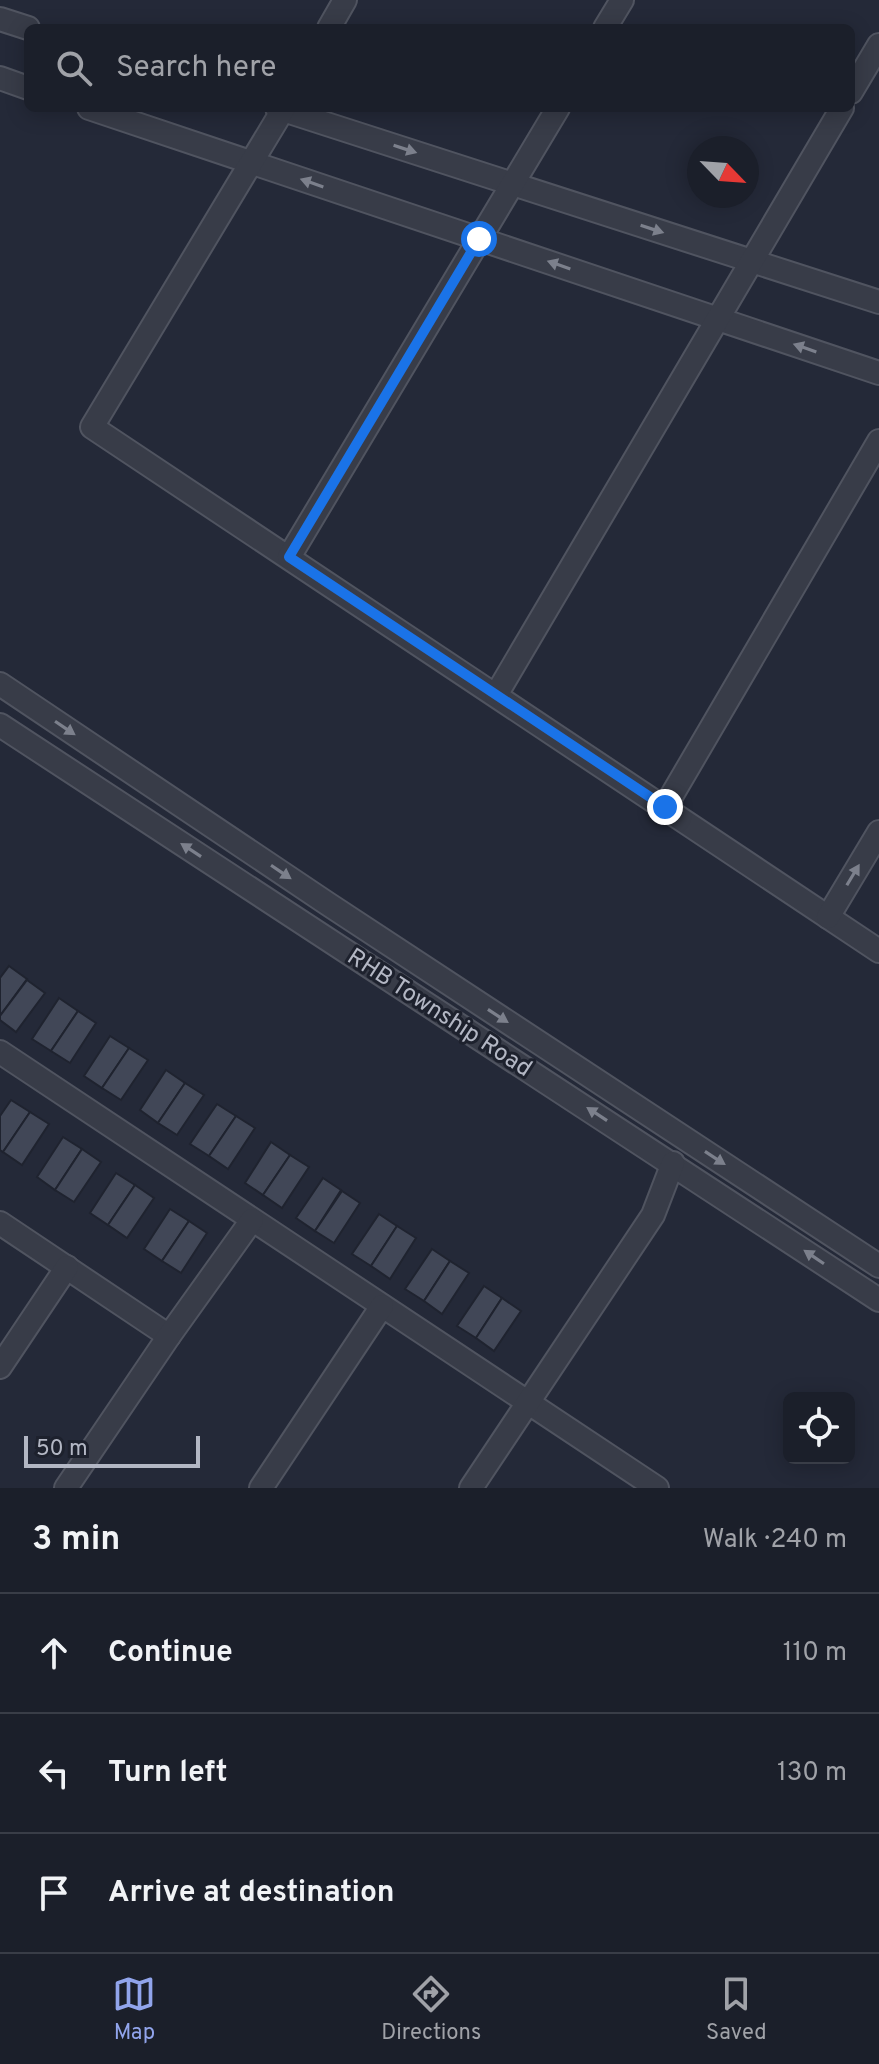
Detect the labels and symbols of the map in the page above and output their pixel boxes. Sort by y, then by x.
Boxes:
north arrow [687,136,759,208]
one-way arrow [393,143,417,156]
one-way arrow [300,176,324,188]
route start [461,221,497,257]
one-way arrow [640,223,664,235]
one-way arrow [546,259,570,271]
one-way arrow [793,342,817,354]
one-way arrow [54,720,75,735]
route end [647,789,683,825]
one-way arrow [181,842,202,857]
one-way arrow [846,864,860,886]
one-way arrow [270,865,291,880]
street label: RHB Township Road [341,943,537,1085]
one-way arrow [487,1008,508,1023]
one-way arrow [586,1107,608,1121]
one-way arrow [704,1150,726,1165]
one-way arrow [803,1250,825,1265]
scale bar [24,1432,200,1468]

